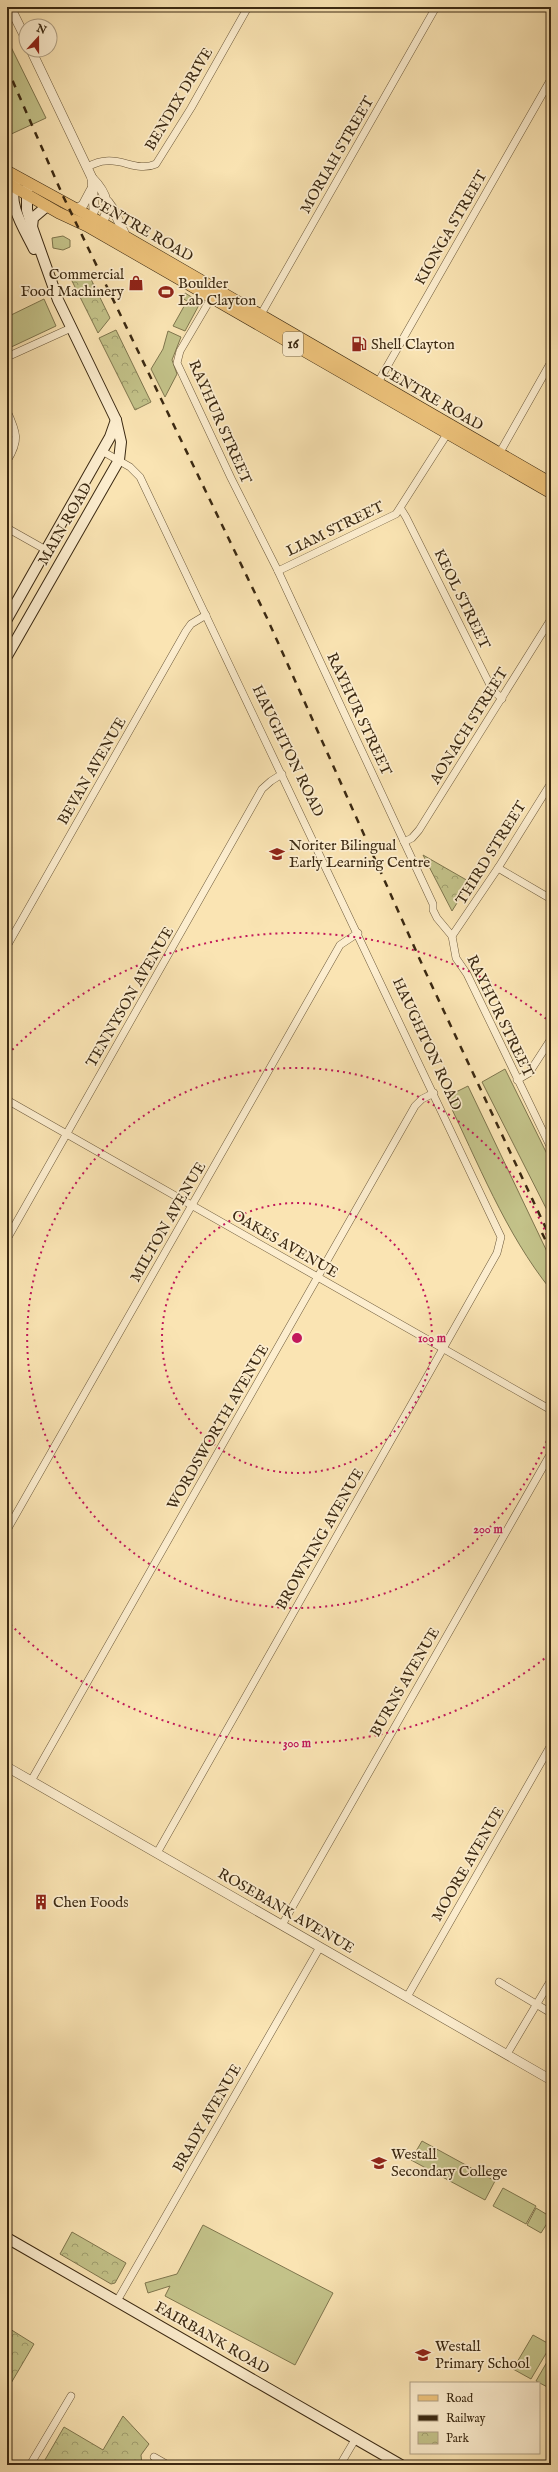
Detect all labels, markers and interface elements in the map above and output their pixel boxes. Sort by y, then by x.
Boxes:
north arrow [18,18,58,58]
text: N [33,21,49,38]
street label: BENDIX DRIVE [141,44,217,154]
street label: MORIAH STREET [296,93,378,217]
street label: KIONGA STREET [411,167,492,289]
street label: CENTRE ROAD [87,192,197,266]
place label: Commercial Food Machinery [20,265,125,301]
shop icon: Commercial Food Machinery [127,274,145,292]
place label: Boulder Lab Clayton [178,274,256,310]
sports icon: Boulder Lab Clayton [157,283,175,301]
road number: 16 [283,332,303,356]
fuel station icon: Shell Clayton [350,335,368,353]
place label: Shell Clayton [371,335,455,354]
street label: RAYHUR STREET [184,357,256,487]
street label: CENTRE ROAD [377,361,487,435]
street label: MAIN ROAD [34,479,96,569]
street label: LIAM STREET [283,497,387,561]
street label: KEOL STREET [430,546,494,652]
street label: RAYHUR STREET [322,649,396,779]
street label: AONACH STREET [425,664,512,788]
street label: HAUGHTON ROAD [248,682,328,820]
street label: BEVAN AVENUE [53,714,131,828]
street label: THIRD STREET [452,798,531,908]
place label: Noriter Bilingual Early Learning Centre [289,836,430,872]
school or university icon: Noriter Bilingual Early Learning Centre [268,845,286,863]
street label: TENNYSON AVENUE [82,923,178,1071]
street label: RAYHUR STREET [462,952,538,1080]
street label: HAUGHTON ROAD [388,975,466,1113]
street label: MILTON AVENUE [126,1158,210,1286]
street label: OAKES AVENUE [228,1206,342,1282]
centre of rings [290,1331,304,1345]
text: 100 m [418,1331,447,1346]
street label: WORDSWORTH AVENUE [163,1341,273,1513]
street label: BROWNING AVENUE [272,1465,368,1613]
text: 200 m [473,1522,503,1537]
street label: BURNS AVENUE [366,1624,444,1740]
text: 300 m [283,1736,312,1751]
street label: MOORE AVENUE [427,1803,509,1925]
street label: ROSEBANK AVENUE [214,1864,358,1958]
building icon: Chen Foods [32,1893,50,1911]
place label: Chen Foods [53,1893,129,1912]
street label: BRADY AVENUE [168,2060,246,2176]
place label: Westall Secondary College [391,2145,508,2181]
school or university icon: Westall Secondary College [370,2154,388,2172]
street label: FAIRBANK ROAD [151,2297,273,2379]
place label: Westall Primary School [435,2337,531,2373]
school or university icon: Westall Primary School [414,2346,432,2364]
legend [410,2382,540,2454]
text: Road [446,2391,474,2406]
text: Railway [446,2411,485,2426]
text: Park [446,2431,469,2446]

